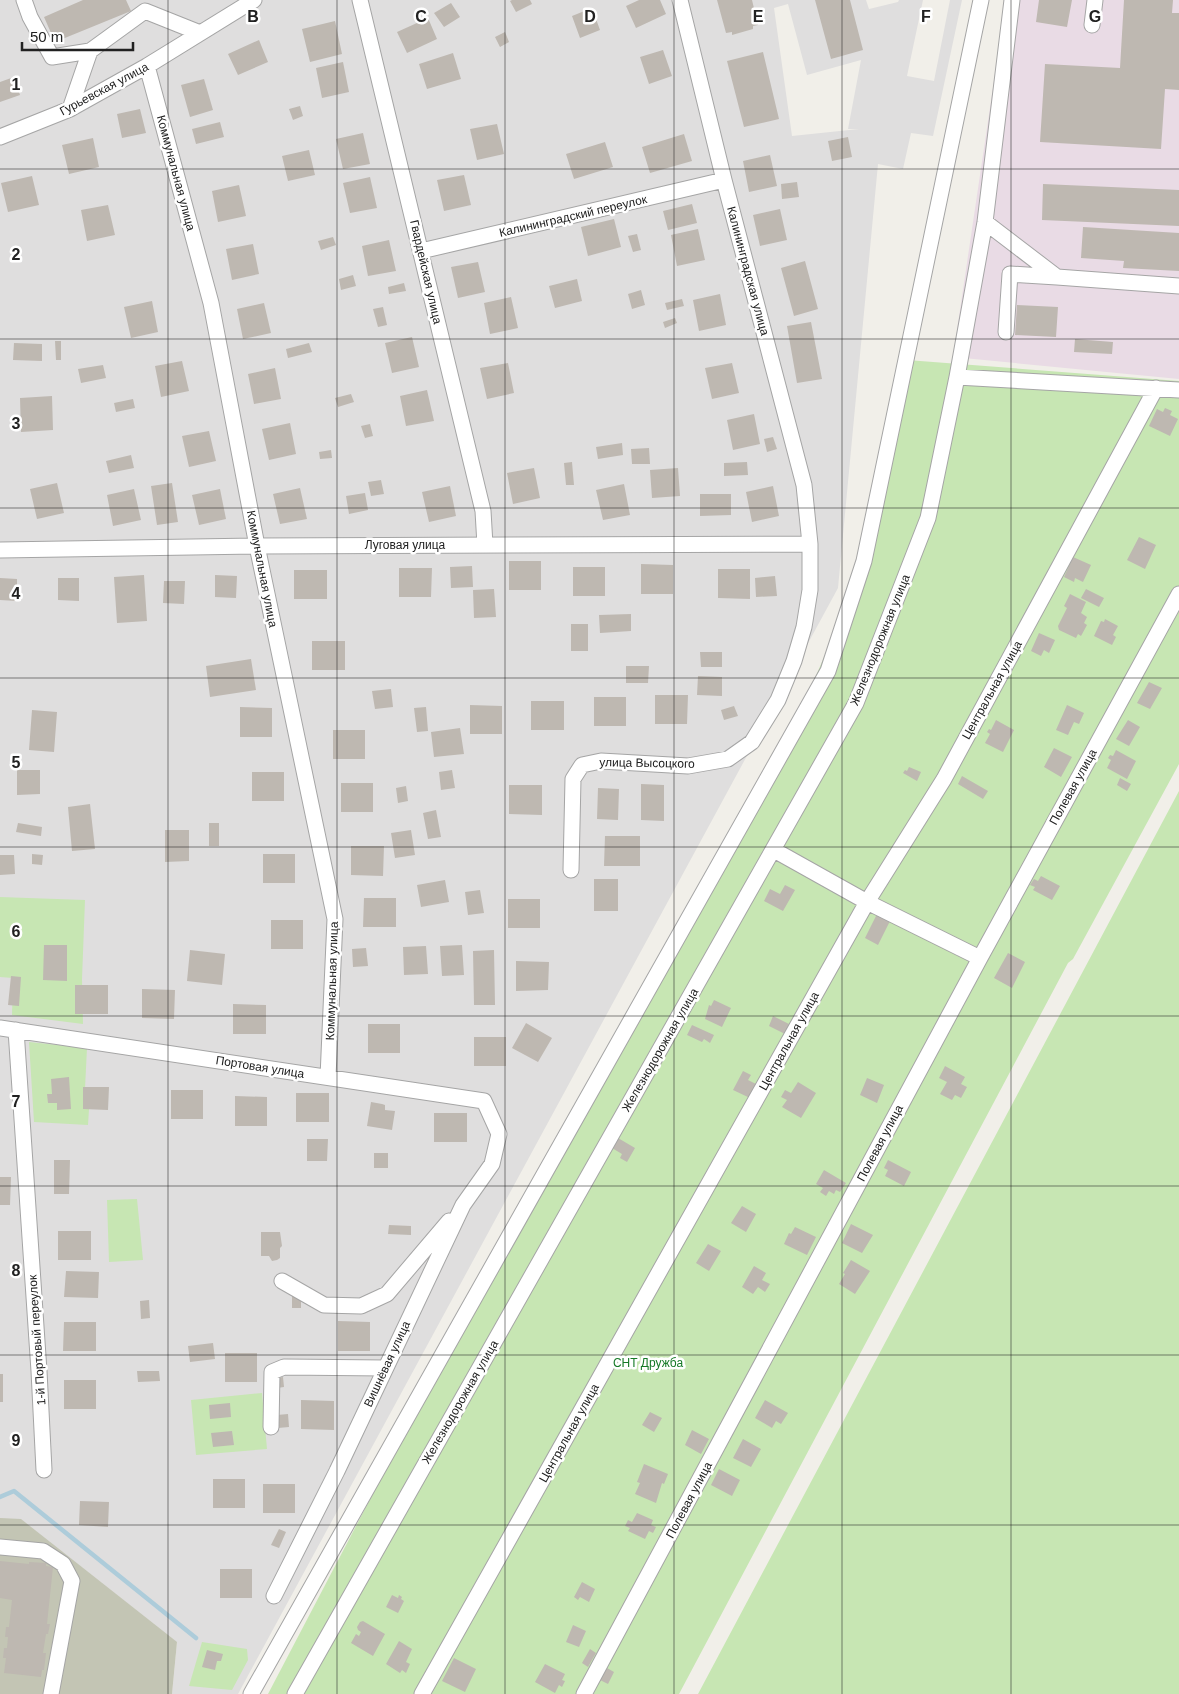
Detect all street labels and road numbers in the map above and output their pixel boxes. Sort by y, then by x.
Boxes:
street label: Гурьевская улица [57,60,151,118]
street label: Коммунальная улица [154,114,198,233]
street label: Калининградский переулок [498,192,649,240]
street label: Калининградская улица [724,205,772,337]
street label: Гвардейская улица [407,219,445,326]
street label: Коммунальная улица [244,509,280,629]
street label: Луговая улица [365,538,446,552]
street label: Железнодорожная улица [847,572,913,708]
street label: Центральная улица [959,638,1025,742]
street label: Полевая улица [1046,746,1100,827]
street label: улица Высоцкого [599,755,695,771]
street label: Коммунальная улица [323,921,341,1041]
street label: Железнодорожная улица [619,986,701,1114]
street label: Центральная улица [756,989,822,1093]
street label: Портовая улица [215,1053,306,1081]
street label: Полевая улица [854,1102,906,1184]
street label: 1-й Портовый переулок [25,1274,49,1406]
street label: Вишнёвая улица [361,1318,413,1409]
street label: Железнодорожная улица [419,1338,501,1466]
street label: Центральная улица [536,1381,602,1485]
street label: Полевая улица [663,1459,715,1541]

